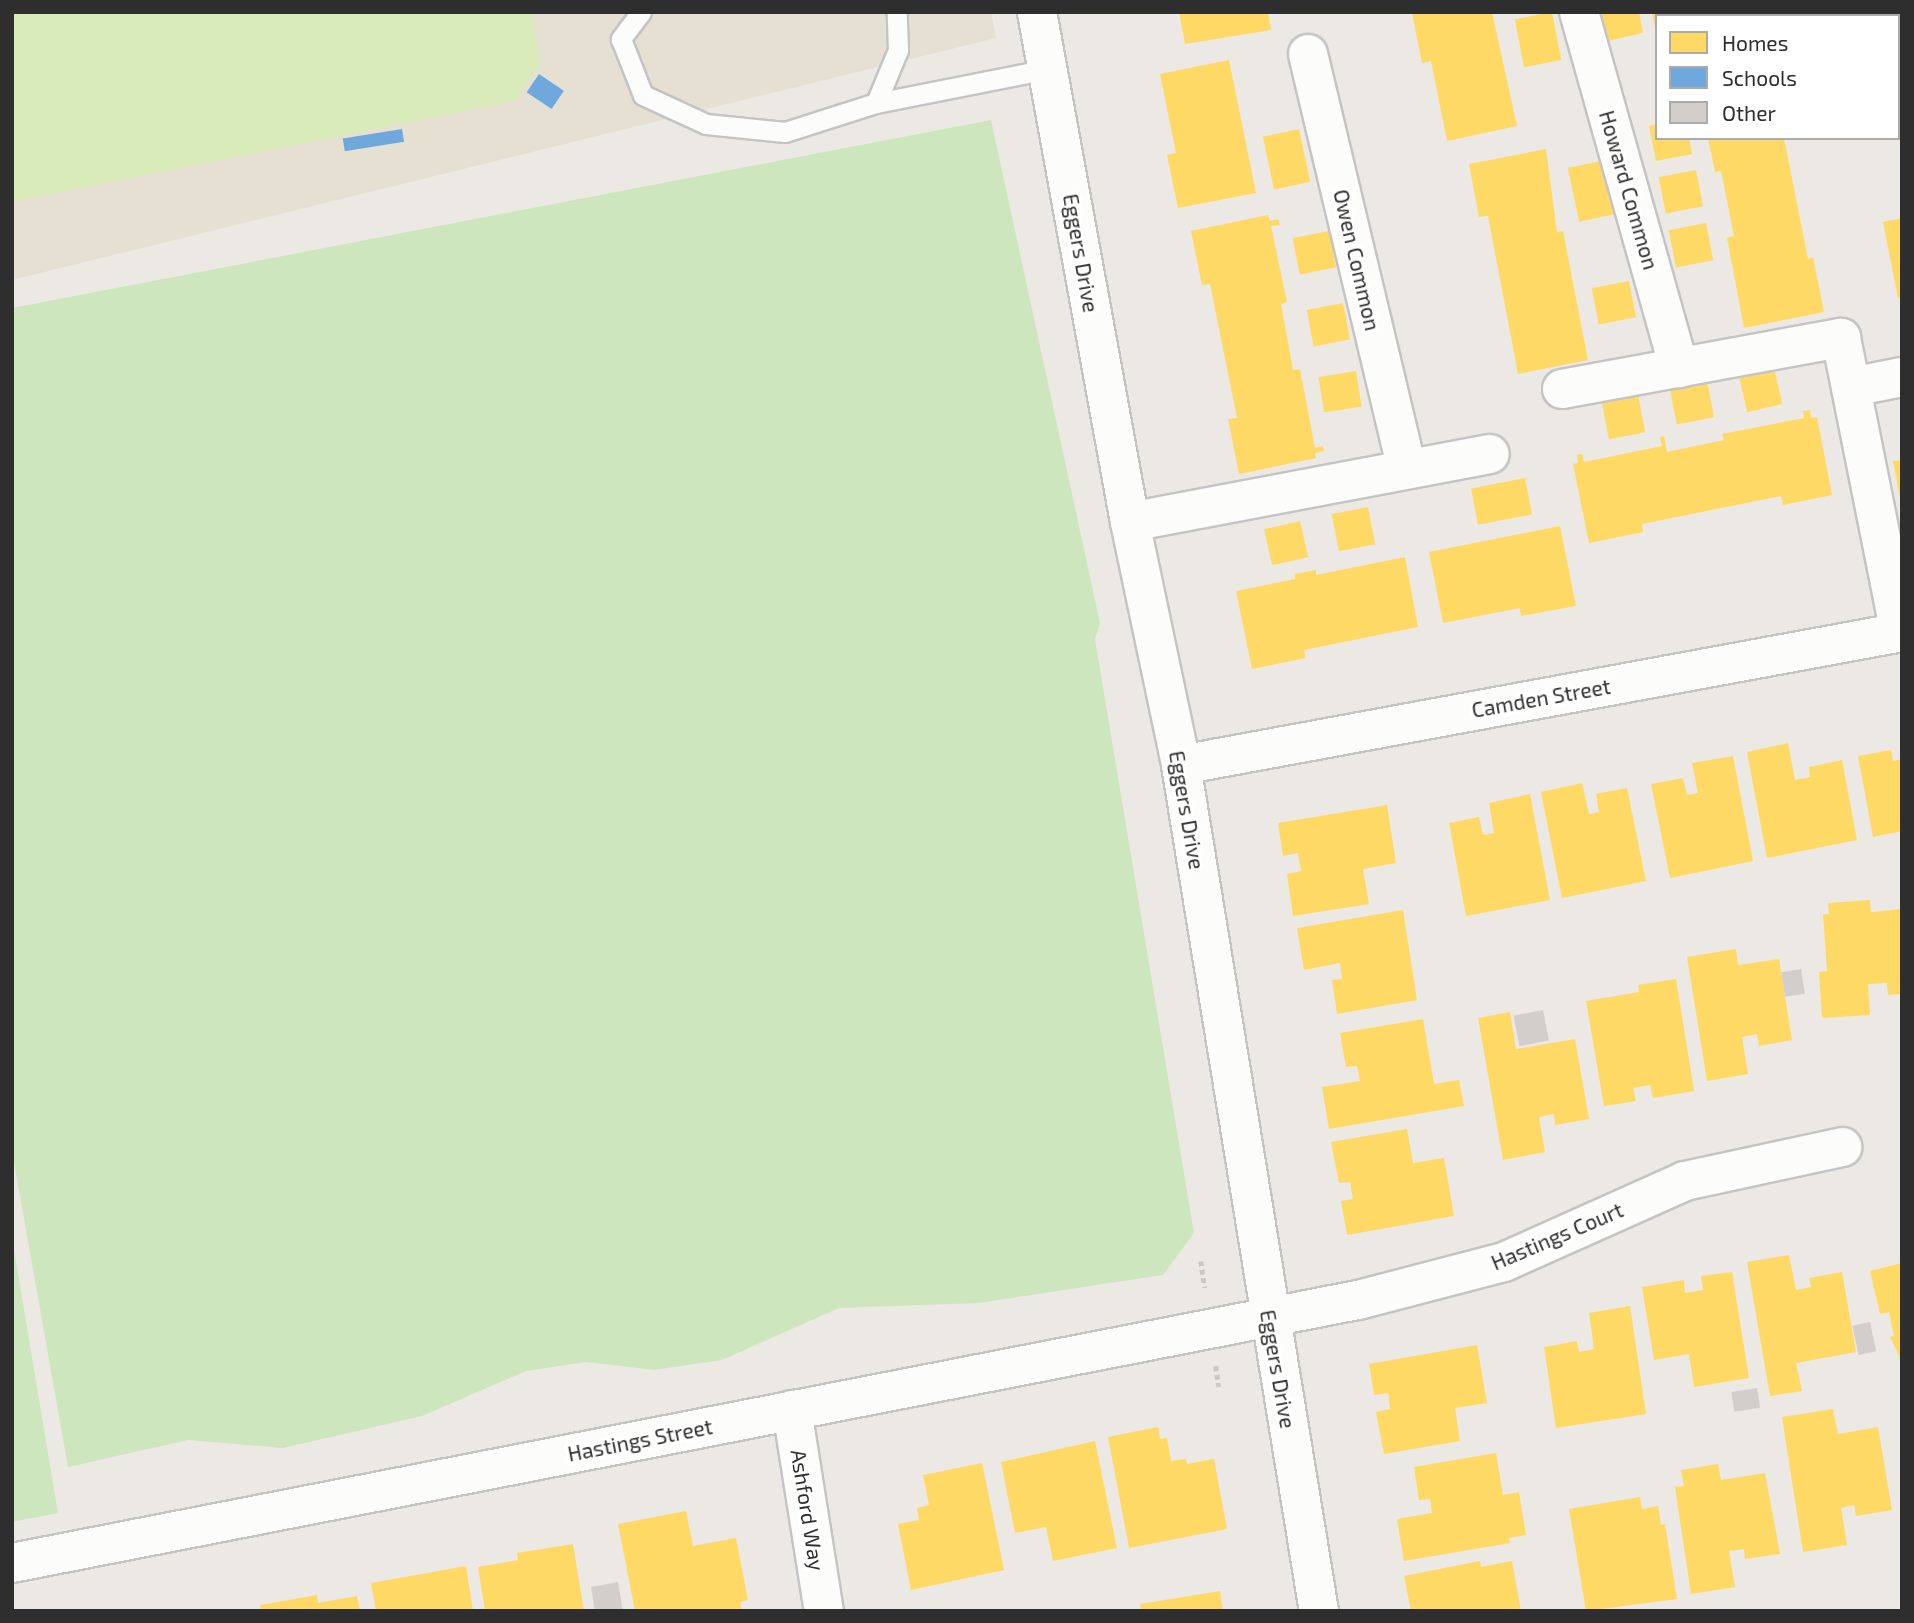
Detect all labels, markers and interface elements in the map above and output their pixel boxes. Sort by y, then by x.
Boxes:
legend [1655,14,1900,140]
text: Homes [1722,30,1788,55]
text: Schools [1722,65,1797,90]
text: Other [1722,100,1776,125]
street label: Howard Common [1594,108,1664,272]
street label: Owen Common [1328,187,1386,333]
street label: Eggers Drive [1058,192,1104,314]
street label: Camden Street [1470,673,1612,723]
street label: Eggers Drive [1164,749,1210,871]
street label: Hastings Court [1487,1197,1627,1275]
street label: Eggers Drive [1255,1308,1301,1430]
street label: Hastings Street [565,1414,715,1466]
street label: Ashford Way [786,1447,830,1573]

